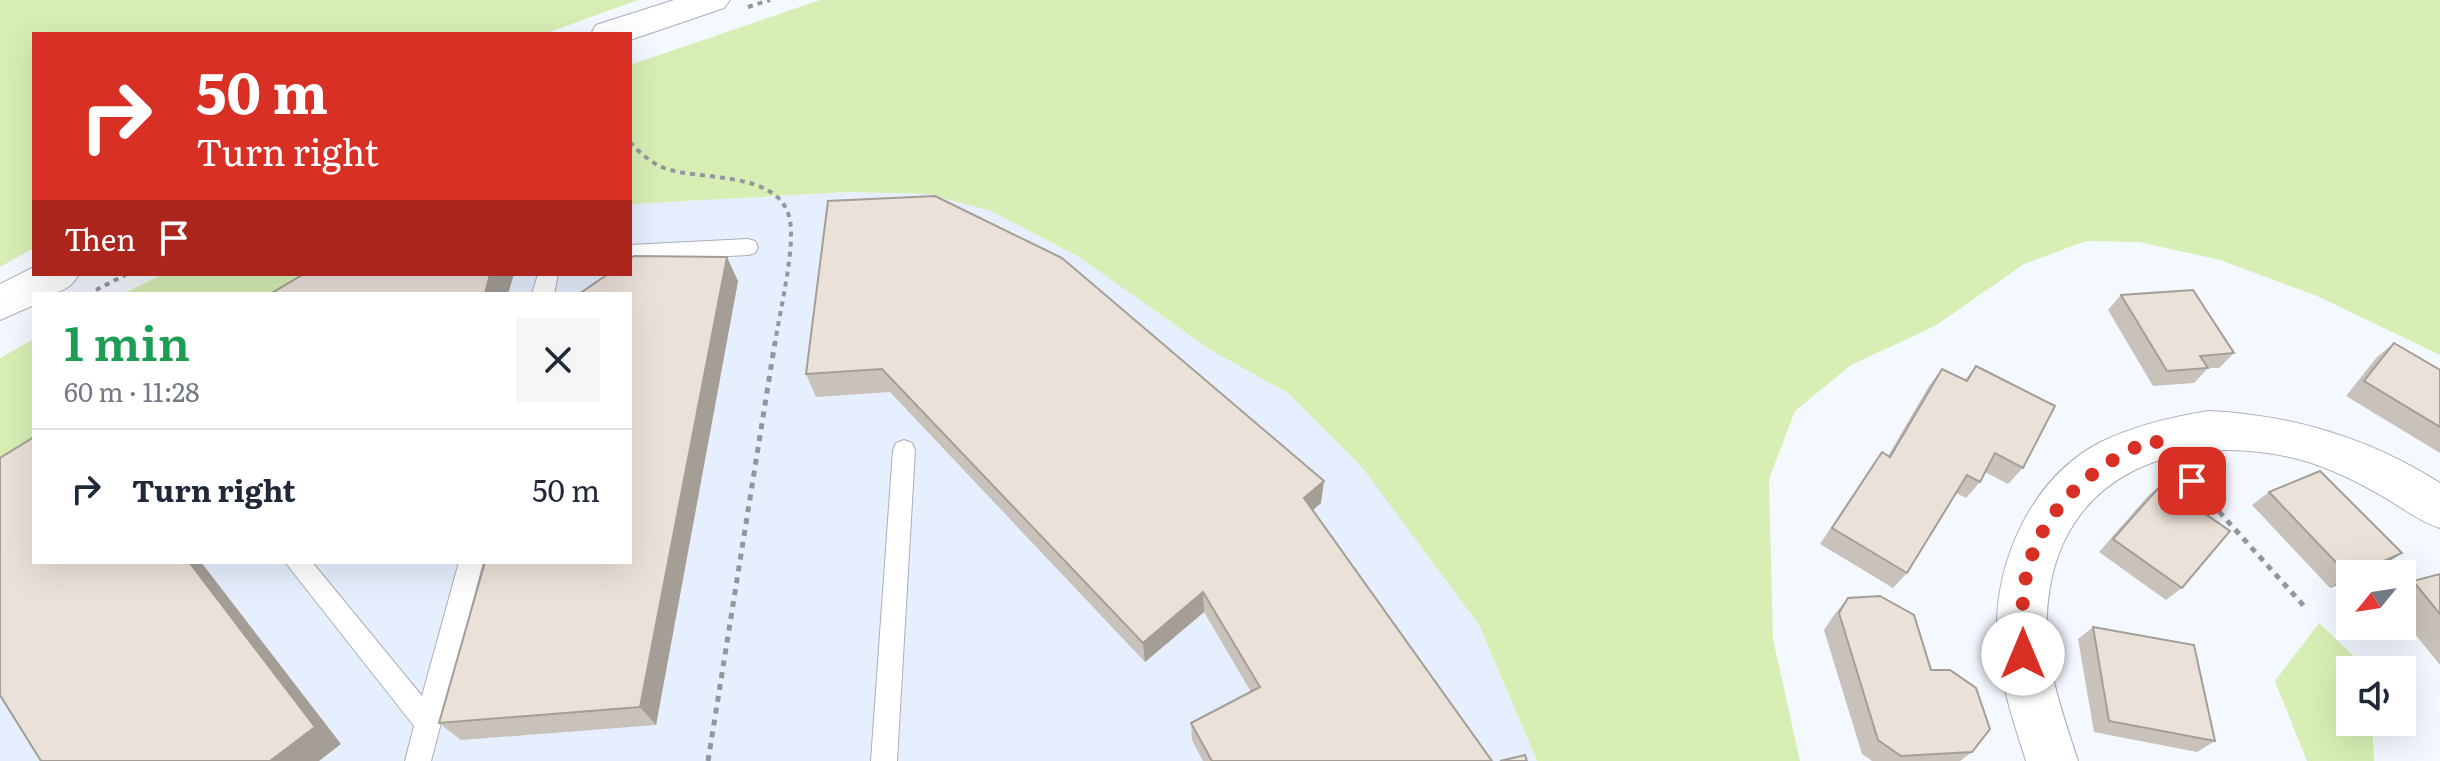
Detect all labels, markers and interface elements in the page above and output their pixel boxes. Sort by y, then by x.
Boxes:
text: 50 m [196,48,328,131]
icon: right [64,64,168,168]
text: Turn right [196,124,379,177]
text: Then [64,216,136,260]
icon: arrive [152,216,196,260]
text: 1 min [64,305,190,376]
button: close [516,318,600,402]
text: 60 m · 11:28 [64,371,200,410]
pin [2158,447,2226,515]
icon: arrive [2170,459,2214,503]
icon: right [64,467,108,511]
text: Turn right [132,467,296,511]
text: 50 m [532,467,600,511]
north arrow [2336,560,2416,640]
map controls [2336,560,2416,736]
position arrow [1981,612,2065,696]
button: sound [2336,656,2416,736]

